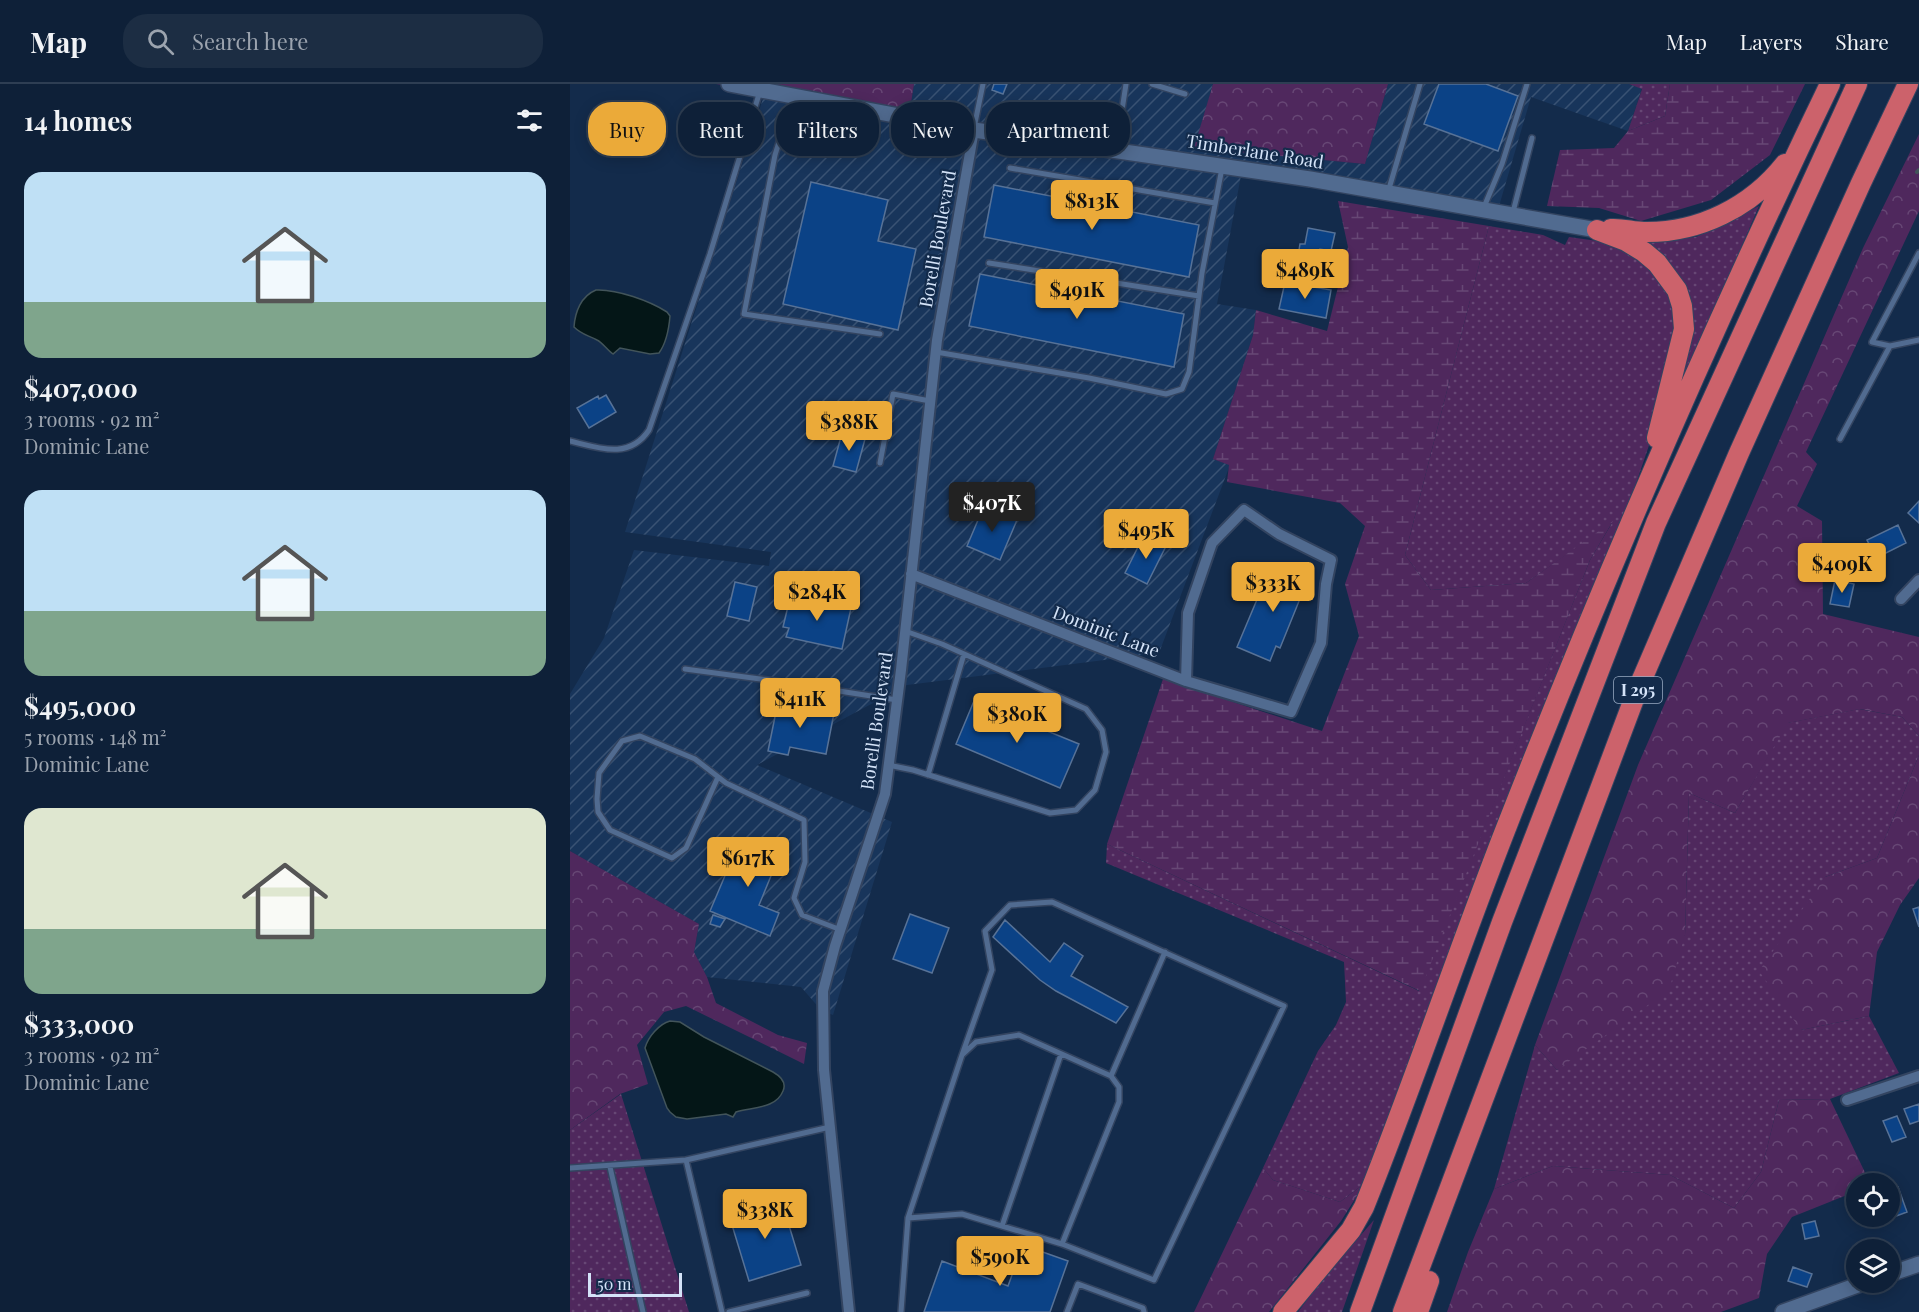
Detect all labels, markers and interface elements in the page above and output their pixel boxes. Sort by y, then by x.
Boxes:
search box [123,14,543,68]
text: Map [30,23,87,60]
icon: search [144,25,177,58]
text: Search here [192,26,308,56]
text: Map [1666,27,1707,55]
text: Layers [1740,27,1802,55]
text: Share [1835,27,1889,55]
chip: Buy [588,102,666,156]
chip: Rent [678,102,764,156]
chip: Filters [776,102,879,156]
chip: New [891,102,974,156]
chip: Apartment [986,102,1130,156]
text: 14 homes [24,103,132,138]
icon: filters [513,104,546,137]
street label: Timberlane Road [1185,128,1326,174]
street label: Borelli Boulevard [913,168,961,309]
pin: $813K [1050,180,1134,231]
text: $813K [1065,186,1119,213]
icon: home [231,211,339,319]
pin: $489K [1263,249,1347,300]
text: $489K [1276,255,1334,282]
pin: $491K [1035,269,1119,320]
text: $491K [1049,275,1105,302]
text: $407,000 [24,370,138,405]
pin: $388K [807,401,891,452]
text: 3 rooms · 92 m² [24,405,160,432]
text: $388K [820,407,878,434]
text: Dominic Lane [24,432,149,459]
pin: $407K [950,482,1034,533]
text: $407K [963,488,1021,515]
pin: $495K [1104,509,1188,560]
text: $495K [1118,515,1174,542]
icon: home [231,529,339,637]
pin: $409K [1800,543,1884,594]
text: $409K [1812,549,1872,576]
pin: $333K [1231,562,1315,613]
text: $333K [1246,568,1300,595]
pin: $284K [775,571,859,622]
text: $284K [788,577,846,604]
street label: Dominic Lane [1049,600,1163,662]
street label: Borelli Boulevard [854,650,898,791]
road number: I 295 [1614,677,1662,703]
pin: $411K [758,678,842,729]
text: $411K [774,684,826,711]
text: $495,000 [24,688,136,723]
pin: $380K [975,693,1059,744]
text: $380K [987,699,1047,726]
text: 5 rooms · 148 m² [24,723,167,750]
text: Dominic Lane [24,750,149,777]
pin: $617K [706,837,790,888]
text: $617K [721,843,775,870]
icon: home [231,847,339,955]
text: $333,000 [24,1006,134,1041]
text: 3 rooms · 92 m² [24,1041,160,1068]
text: Dominic Lane [24,1068,149,1095]
map controls [1846,1173,1900,1293]
button: locate [1846,1173,1900,1227]
pin: $338K [723,1189,807,1240]
text: $338K [737,1195,793,1222]
pin: $590K [958,1236,1042,1287]
button: layers [1846,1239,1900,1293]
text: $590K [971,1242,1029,1269]
scale bar [588,1270,682,1298]
text: 50 m [597,1273,631,1294]

